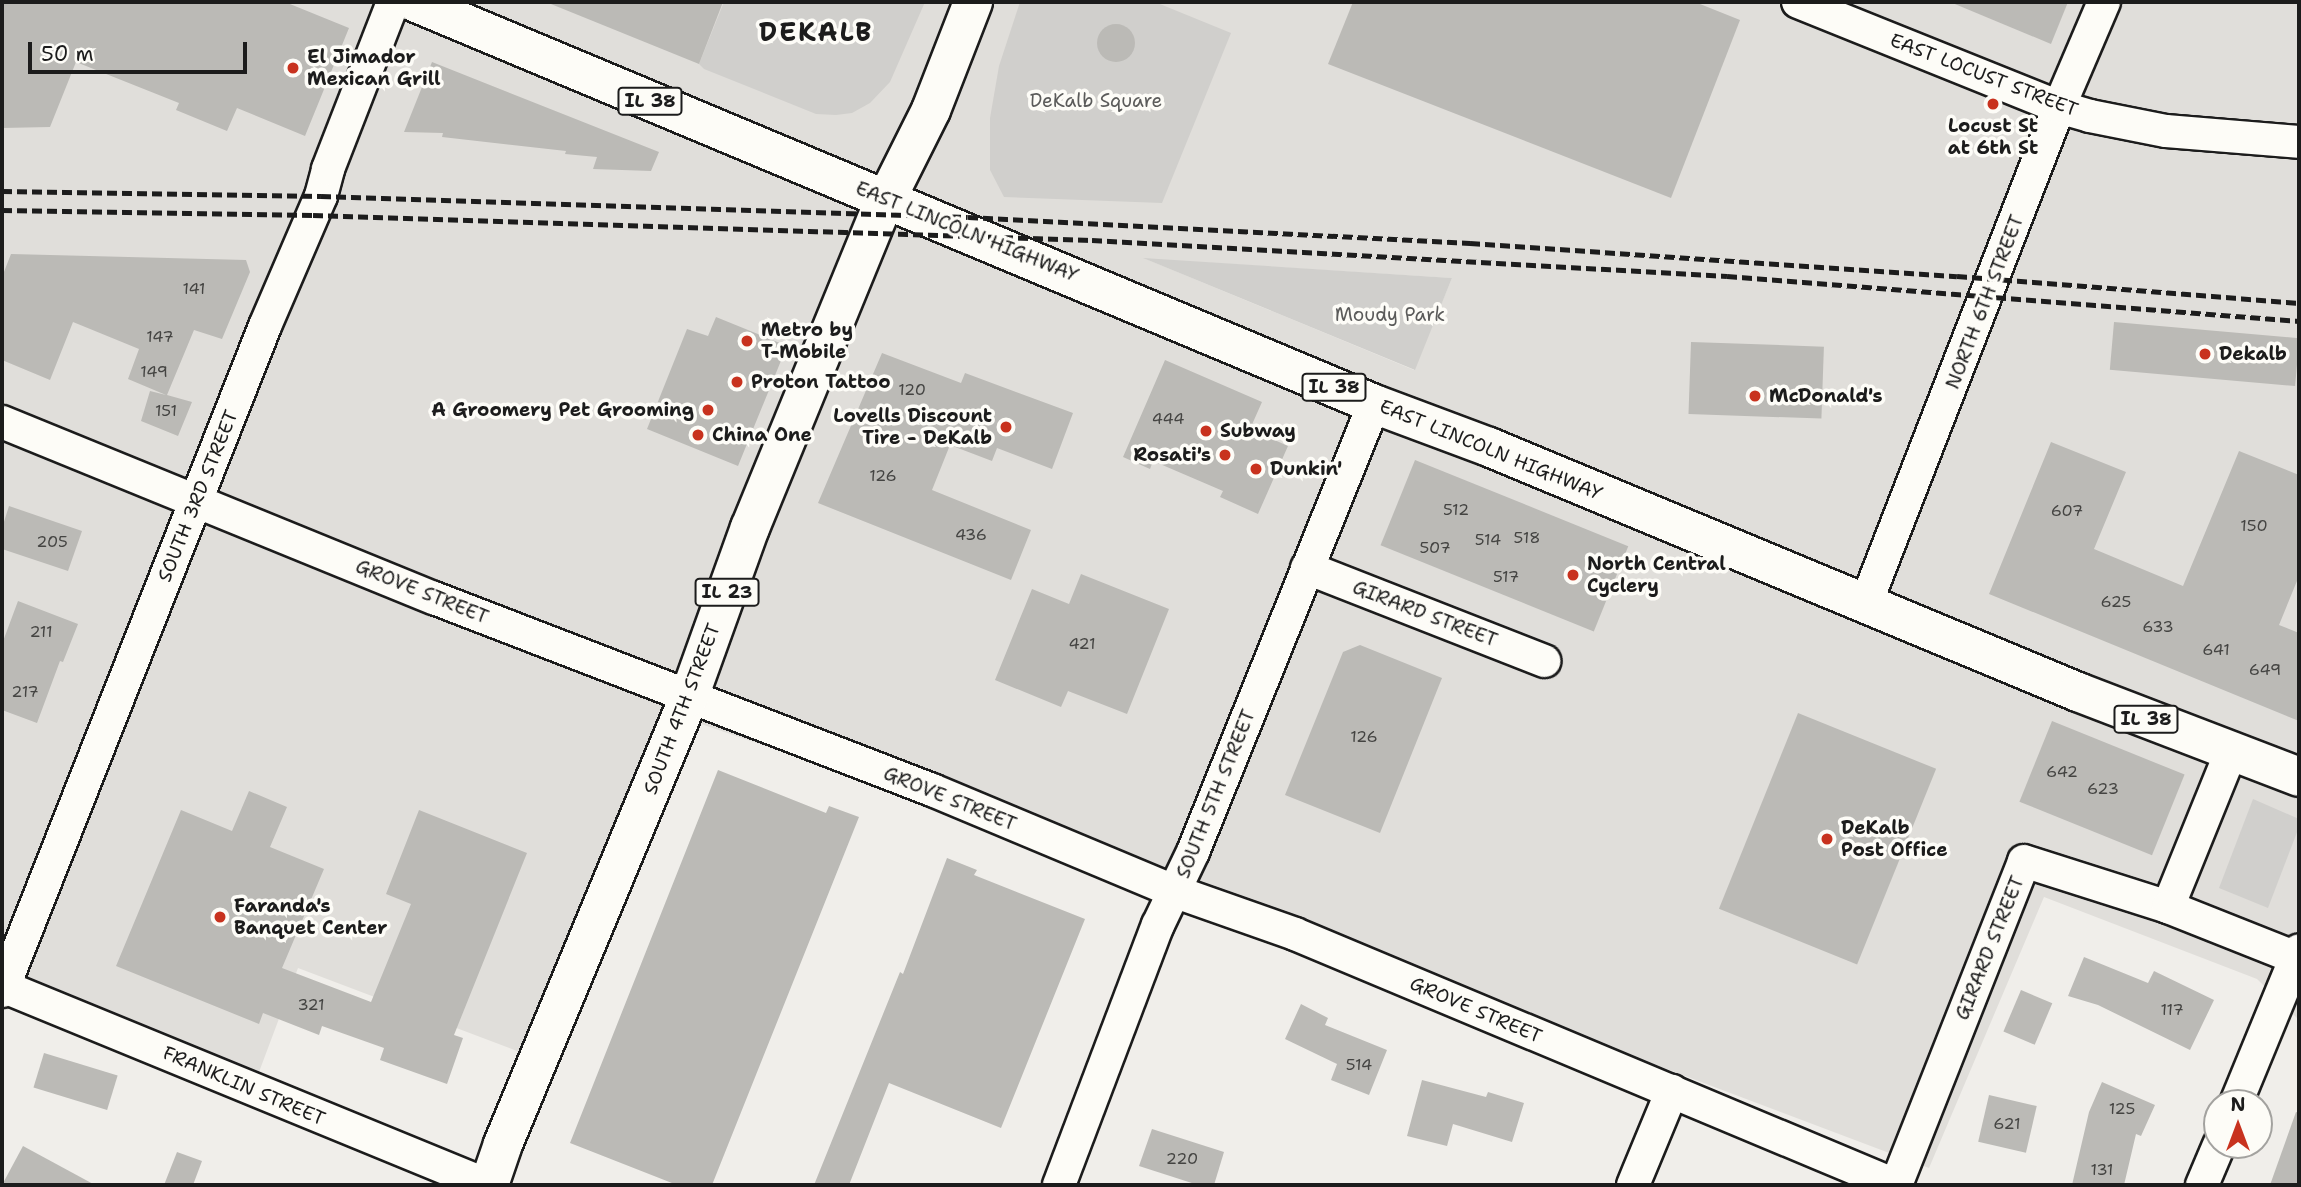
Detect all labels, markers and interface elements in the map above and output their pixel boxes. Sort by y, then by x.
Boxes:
district label: DEKALB [759,16,873,48]
scale bar [32,28,250,72]
street label: EAST LOCUST STREET [1887,29,2081,121]
text: 50 m [41,40,94,68]
place label: El Jimador Mexican Grill [307,46,441,90]
marker: El Jimador Mexican Grill [285,60,301,76]
road number: IL 38 [617,86,683,116]
park label: DeKalb Square [1030,90,1162,112]
marker: Locust St at 6th St [1985,96,2001,112]
place label: Locust St at 6th St [1948,115,2038,159]
street label: EAST LINCOLN HIGHWAY [852,177,1082,287]
street label: NORTH 6TH STREET [1941,212,2029,392]
house number: 141 [182,279,206,299]
park label: Moudy Park [1335,304,1445,326]
place label: Metro by T-Mobile [761,319,853,363]
house number: 147 [146,327,174,347]
marker: Metro by T-Mobile [739,333,755,349]
place label: Dekalb [2219,343,2287,365]
marker: Dekalb [2197,346,2213,362]
house number: 149 [140,362,168,382]
place label: Proton Tattoo [751,371,891,393]
road number: IL 38 [1301,372,1367,402]
marker: Proton Tattoo [729,374,745,390]
house number: 120 [898,380,926,400]
place label: McDonald's [1769,385,1882,407]
marker: McDonald's [1747,388,1763,404]
street label: EAST LINCOLN HIGHWAY [1376,395,1606,505]
place label: A Groomery Pet Grooming [431,399,694,421]
house number: 151 [155,401,177,421]
marker: A Groomery Pet Grooming [700,402,716,418]
place label: Lovells Discount Tire - DeKalb [833,405,992,449]
street label: SOUTH 3RD STREET [153,407,243,585]
house number: 444 [1152,409,1184,429]
marker: Lovells Discount Tire - DeKalb [998,419,1014,435]
place label: Subway [1220,420,1296,442]
marker: Subway [1198,423,1214,439]
place label: China One [712,424,812,446]
marker: China One [690,427,706,443]
place label: Rosati's [1133,444,1211,466]
marker: Rosati's [1217,447,1233,463]
place label: Dunkin' [1270,458,1342,480]
marker: Dunkin' [1248,461,1264,477]
house number: 126 [869,466,897,486]
house number: 512 [1443,500,1469,520]
house number: 607 [2051,501,2083,521]
house number: 150 [2240,516,2268,536]
house number: 436 [955,525,987,545]
house number: 518 [1514,528,1540,548]
house number: 514 [1475,530,1501,550]
house number: 205 [36,532,68,552]
house number: 507 [1419,538,1451,558]
place label: North Central Cyclery [1587,553,1726,597]
street label: GROVE STREET [352,555,492,629]
house number: 517 [1493,567,1519,587]
marker: North Central Cyclery [1565,567,1581,583]
street label: GIRARD STREET [1349,576,1501,652]
road number: IL 23 [694,578,760,606]
house number: 625 [2101,592,2131,612]
house number: 633 [2142,617,2174,637]
street label: SOUTH 4TH STREET [639,620,725,798]
house number: 211 [29,622,53,642]
house number: 421 [1068,634,1096,654]
house number: 641 [2202,640,2230,660]
house number: 649 [2249,660,2281,680]
house number: 217 [11,682,39,702]
road number: IL 38 [2113,704,2179,734]
street label: SOUTH 5TH STREET [1172,706,1260,882]
house number: 126 [1350,727,1378,747]
street label: GROVE STREET [880,762,1020,836]
house number: 642 [2046,762,2078,782]
house number: 623 [2087,779,2119,799]
place label: DeKalb Post Office [1841,817,1948,861]
marker: DeKalb Post Office [1819,831,1835,847]
street label: GIRARD STREET [1951,873,2029,1023]
place label: Faranda's Banquet Center [234,895,387,939]
marker: Faranda's Banquet Center [212,909,228,925]
street label: GROVE STREET [1407,972,1545,1048]
house number: 321 [297,995,325,1015]
house number: 117 [2160,1000,2184,1020]
street label: FRANKLIN STREET [159,1041,329,1131]
house number: 514 [1346,1055,1372,1075]
north arrow [2203,1089,2273,1159]
text: N [2230,1092,2246,1117]
house number: 125 [2109,1099,2135,1119]
house number: 621 [1993,1114,2021,1134]
house number: 220 [1166,1149,1198,1169]
house number: 131 [2091,1160,2113,1180]

